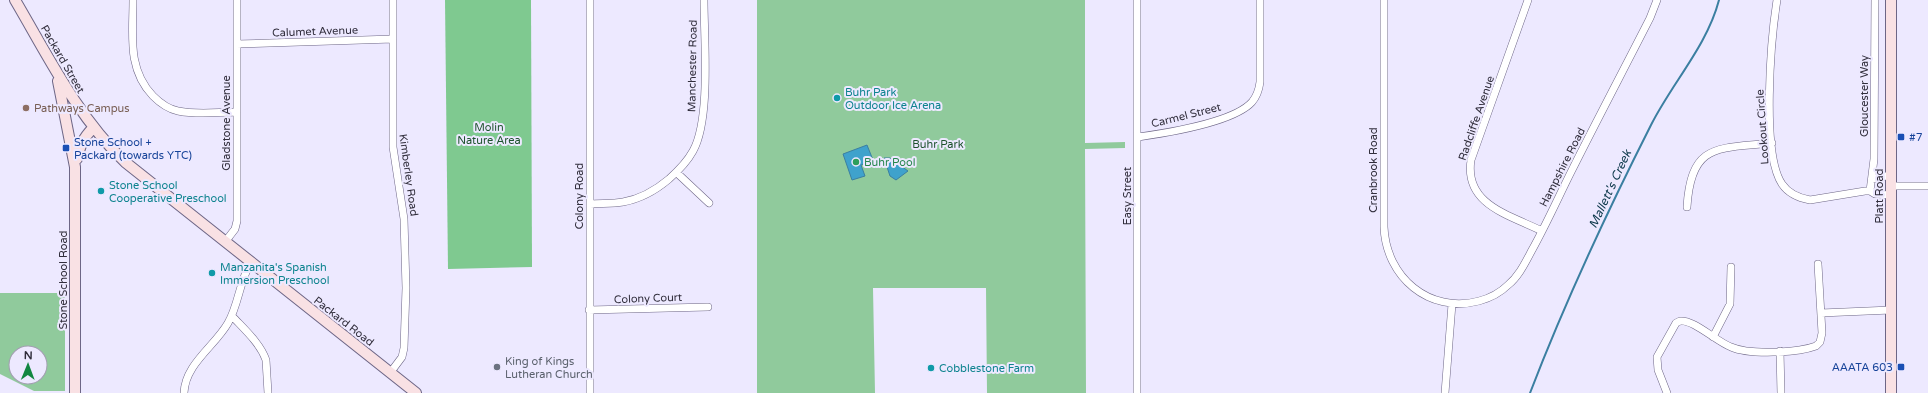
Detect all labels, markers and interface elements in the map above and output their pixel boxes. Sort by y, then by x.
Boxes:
street label: Manchester Road [685,20,700,112]
street label: Packard Street [38,23,87,96]
street label: Calumet Avenue [272,24,358,39]
street label: Gloucester Way [1858,55,1871,137]
street label: Radcliffe Avenue [1456,74,1497,162]
street label: Gladstone Avenue [220,75,233,171]
place label: Buhr Park Outdoor Ice Arena [845,86,941,112]
street label: Lookout Circle [1753,89,1772,165]
marker: Buhr Park Outdoor Ice Arena [832,93,842,103]
street label: Carmel Street [1150,101,1222,130]
place label: Pathways Campus [34,102,130,115]
marker: Pathways Campus [21,103,31,113]
park label: Molin Nature Area [457,121,521,147]
street label: Hampshire Road [1537,125,1588,209]
street label: Cranbrook Road [1367,127,1380,213]
place label: #7 [1909,131,1923,144]
marker: #7 [1896,132,1906,142]
street label: Kimberley Road [396,133,421,217]
place label: Stone School + Packard (towards YTC) [74,136,192,162]
park label: Buhr Park [912,138,964,151]
marker: Stone School + Packard (towards YTC) [61,143,71,153]
water label: Mallett's Creek [1586,146,1635,230]
place label: Buhr Pool [864,156,915,169]
marker: Buhr Pool [851,157,861,167]
street label: Colony Road [573,163,586,229]
street label: Easy Street [1121,167,1134,225]
street label: Platt Road [1873,168,1886,224]
place label: Stone School Cooperative Preschool [109,179,227,205]
marker: Stone School Cooperative Preschool [96,186,106,196]
street label: Stone School Road [57,230,70,330]
place label: Manzanita's Spanish Immersion Preschool [220,261,329,287]
marker: Manzanita's Spanish Immersion Preschool [207,268,217,278]
street label: Colony Court [614,291,682,306]
street label: Packard Road [311,294,376,349]
north arrow [8,345,48,385]
text: N [24,349,33,362]
place label: King of Kings Lutheran Church [505,355,593,381]
place label: AAATA 603 [1832,361,1893,374]
marker: King of Kings Lutheran Church [492,362,502,372]
place label: Cobblestone Farm [939,362,1034,375]
marker: AAATA 603 [1896,362,1906,372]
marker: Cobblestone Farm [926,363,936,373]

